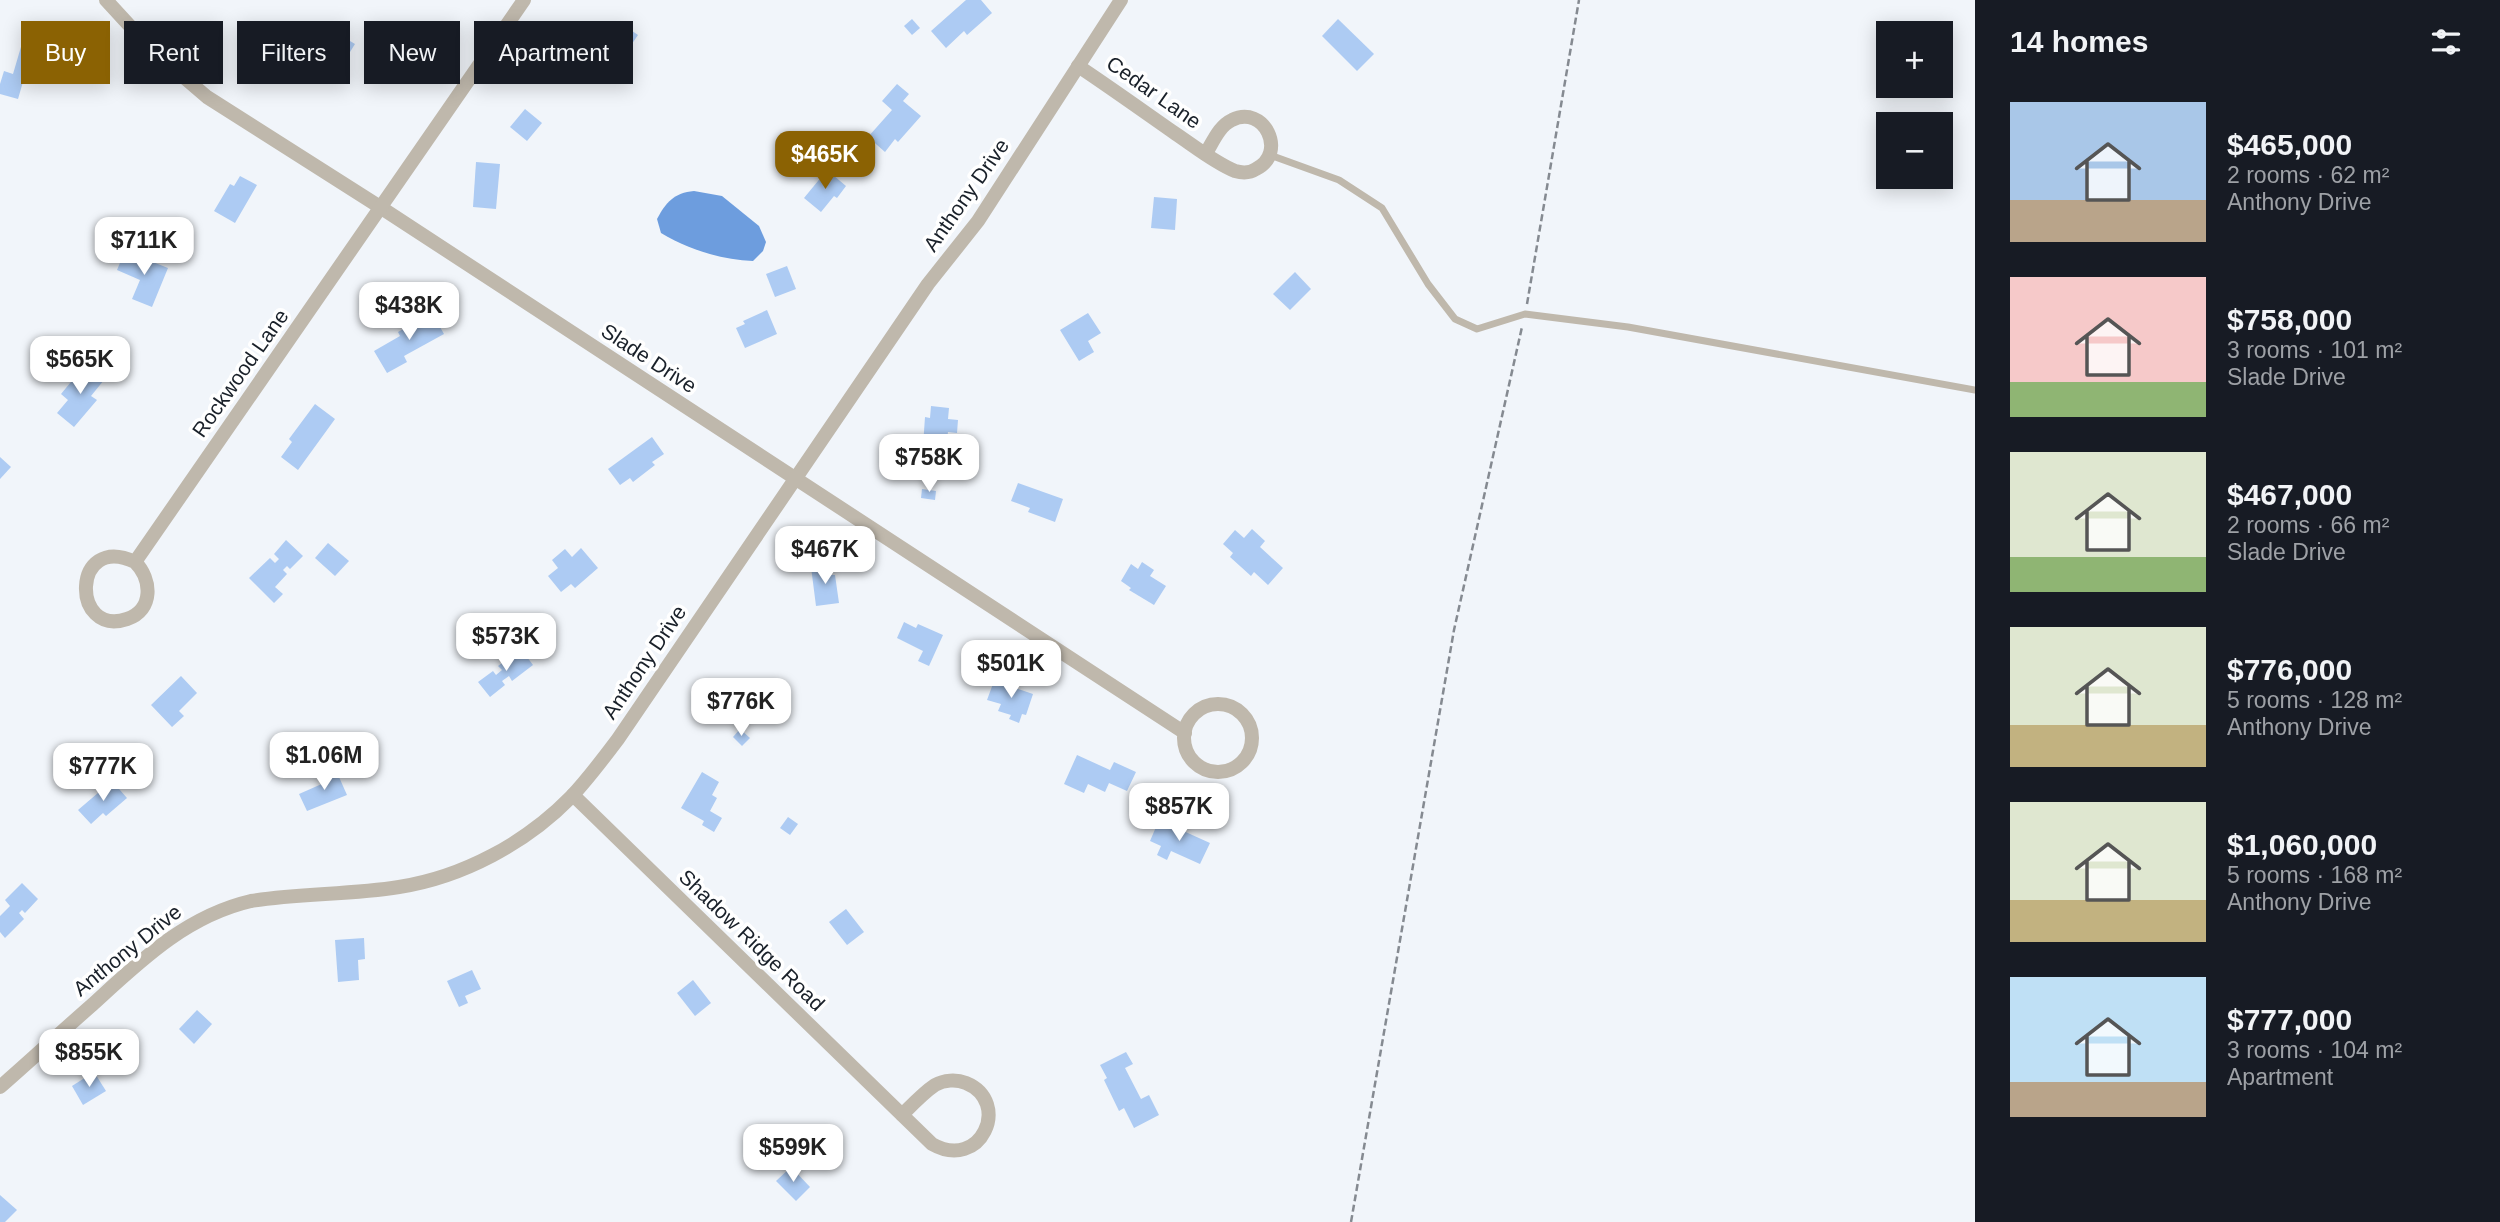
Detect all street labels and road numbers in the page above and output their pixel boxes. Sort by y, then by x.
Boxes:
street label: Cedar Lane [1102,51,1206,133]
street label: Anthony Drive [919,134,1013,256]
street label: Rockwood Lane [187,305,293,441]
street label: Slade Drive [597,319,701,397]
street label: Anthony Drive [598,601,690,723]
street label: Shadow Ridge Road [675,865,829,1015]
street label: Anthony Drive [69,900,185,1000]

